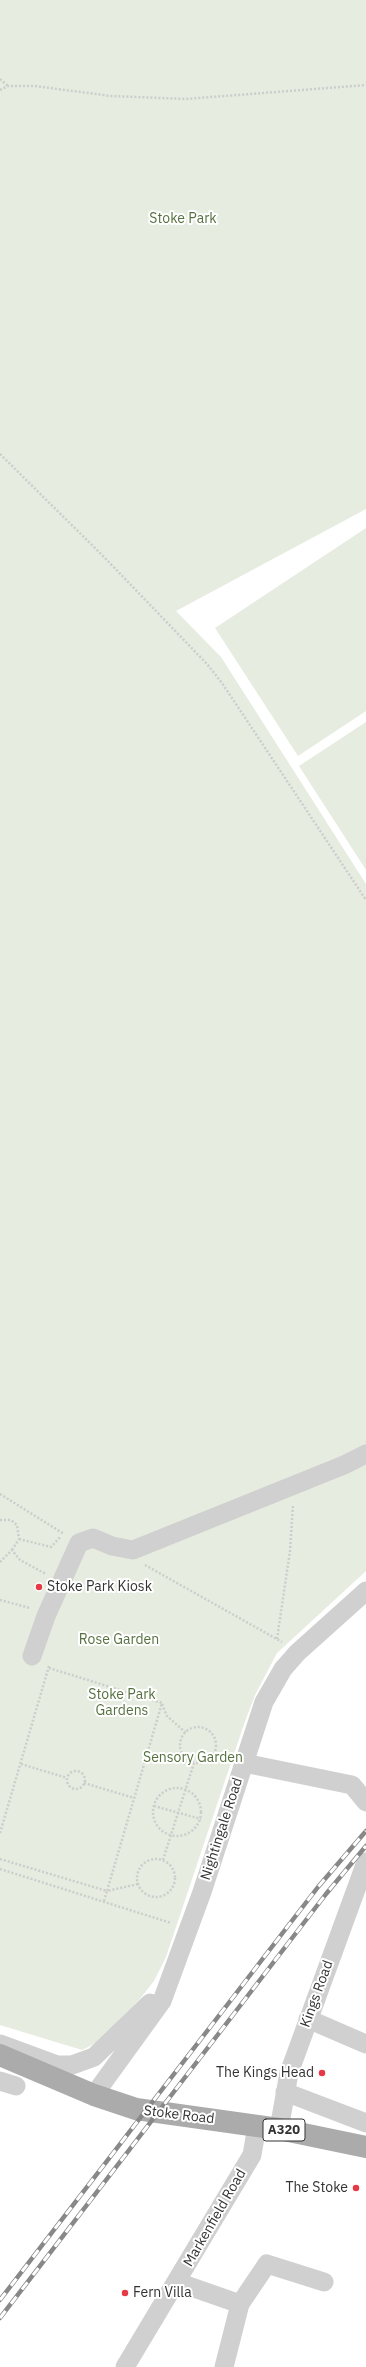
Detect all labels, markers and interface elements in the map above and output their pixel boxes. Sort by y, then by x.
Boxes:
park label: Stoke Park [149,211,217,227]
place label: Stoke Park Kiosk [47,1579,152,1595]
marker: Stoke Park Kiosk [34,1582,44,1592]
park label: Rose Garden [79,1632,159,1648]
park label: Stoke Park Gardens [88,1687,156,1720]
park label: Sensory Garden [143,1750,243,1766]
street label: Nightingale Road [197,1776,247,1882]
street label: Kings Road [297,1958,337,2030]
place label: The Kings Head [216,2065,314,2081]
marker: The Kings Head [317,2068,327,2078]
street label: Stoke Road [143,2102,215,2128]
road number: A320 [263,2119,305,2141]
street label: Markenfield Road [180,2166,250,2270]
place label: The Stoke [285,2180,348,2196]
marker: The Stoke [351,2183,361,2193]
place label: Fern Villa [133,2285,192,2301]
marker: Fern Villa [120,2288,130,2298]

